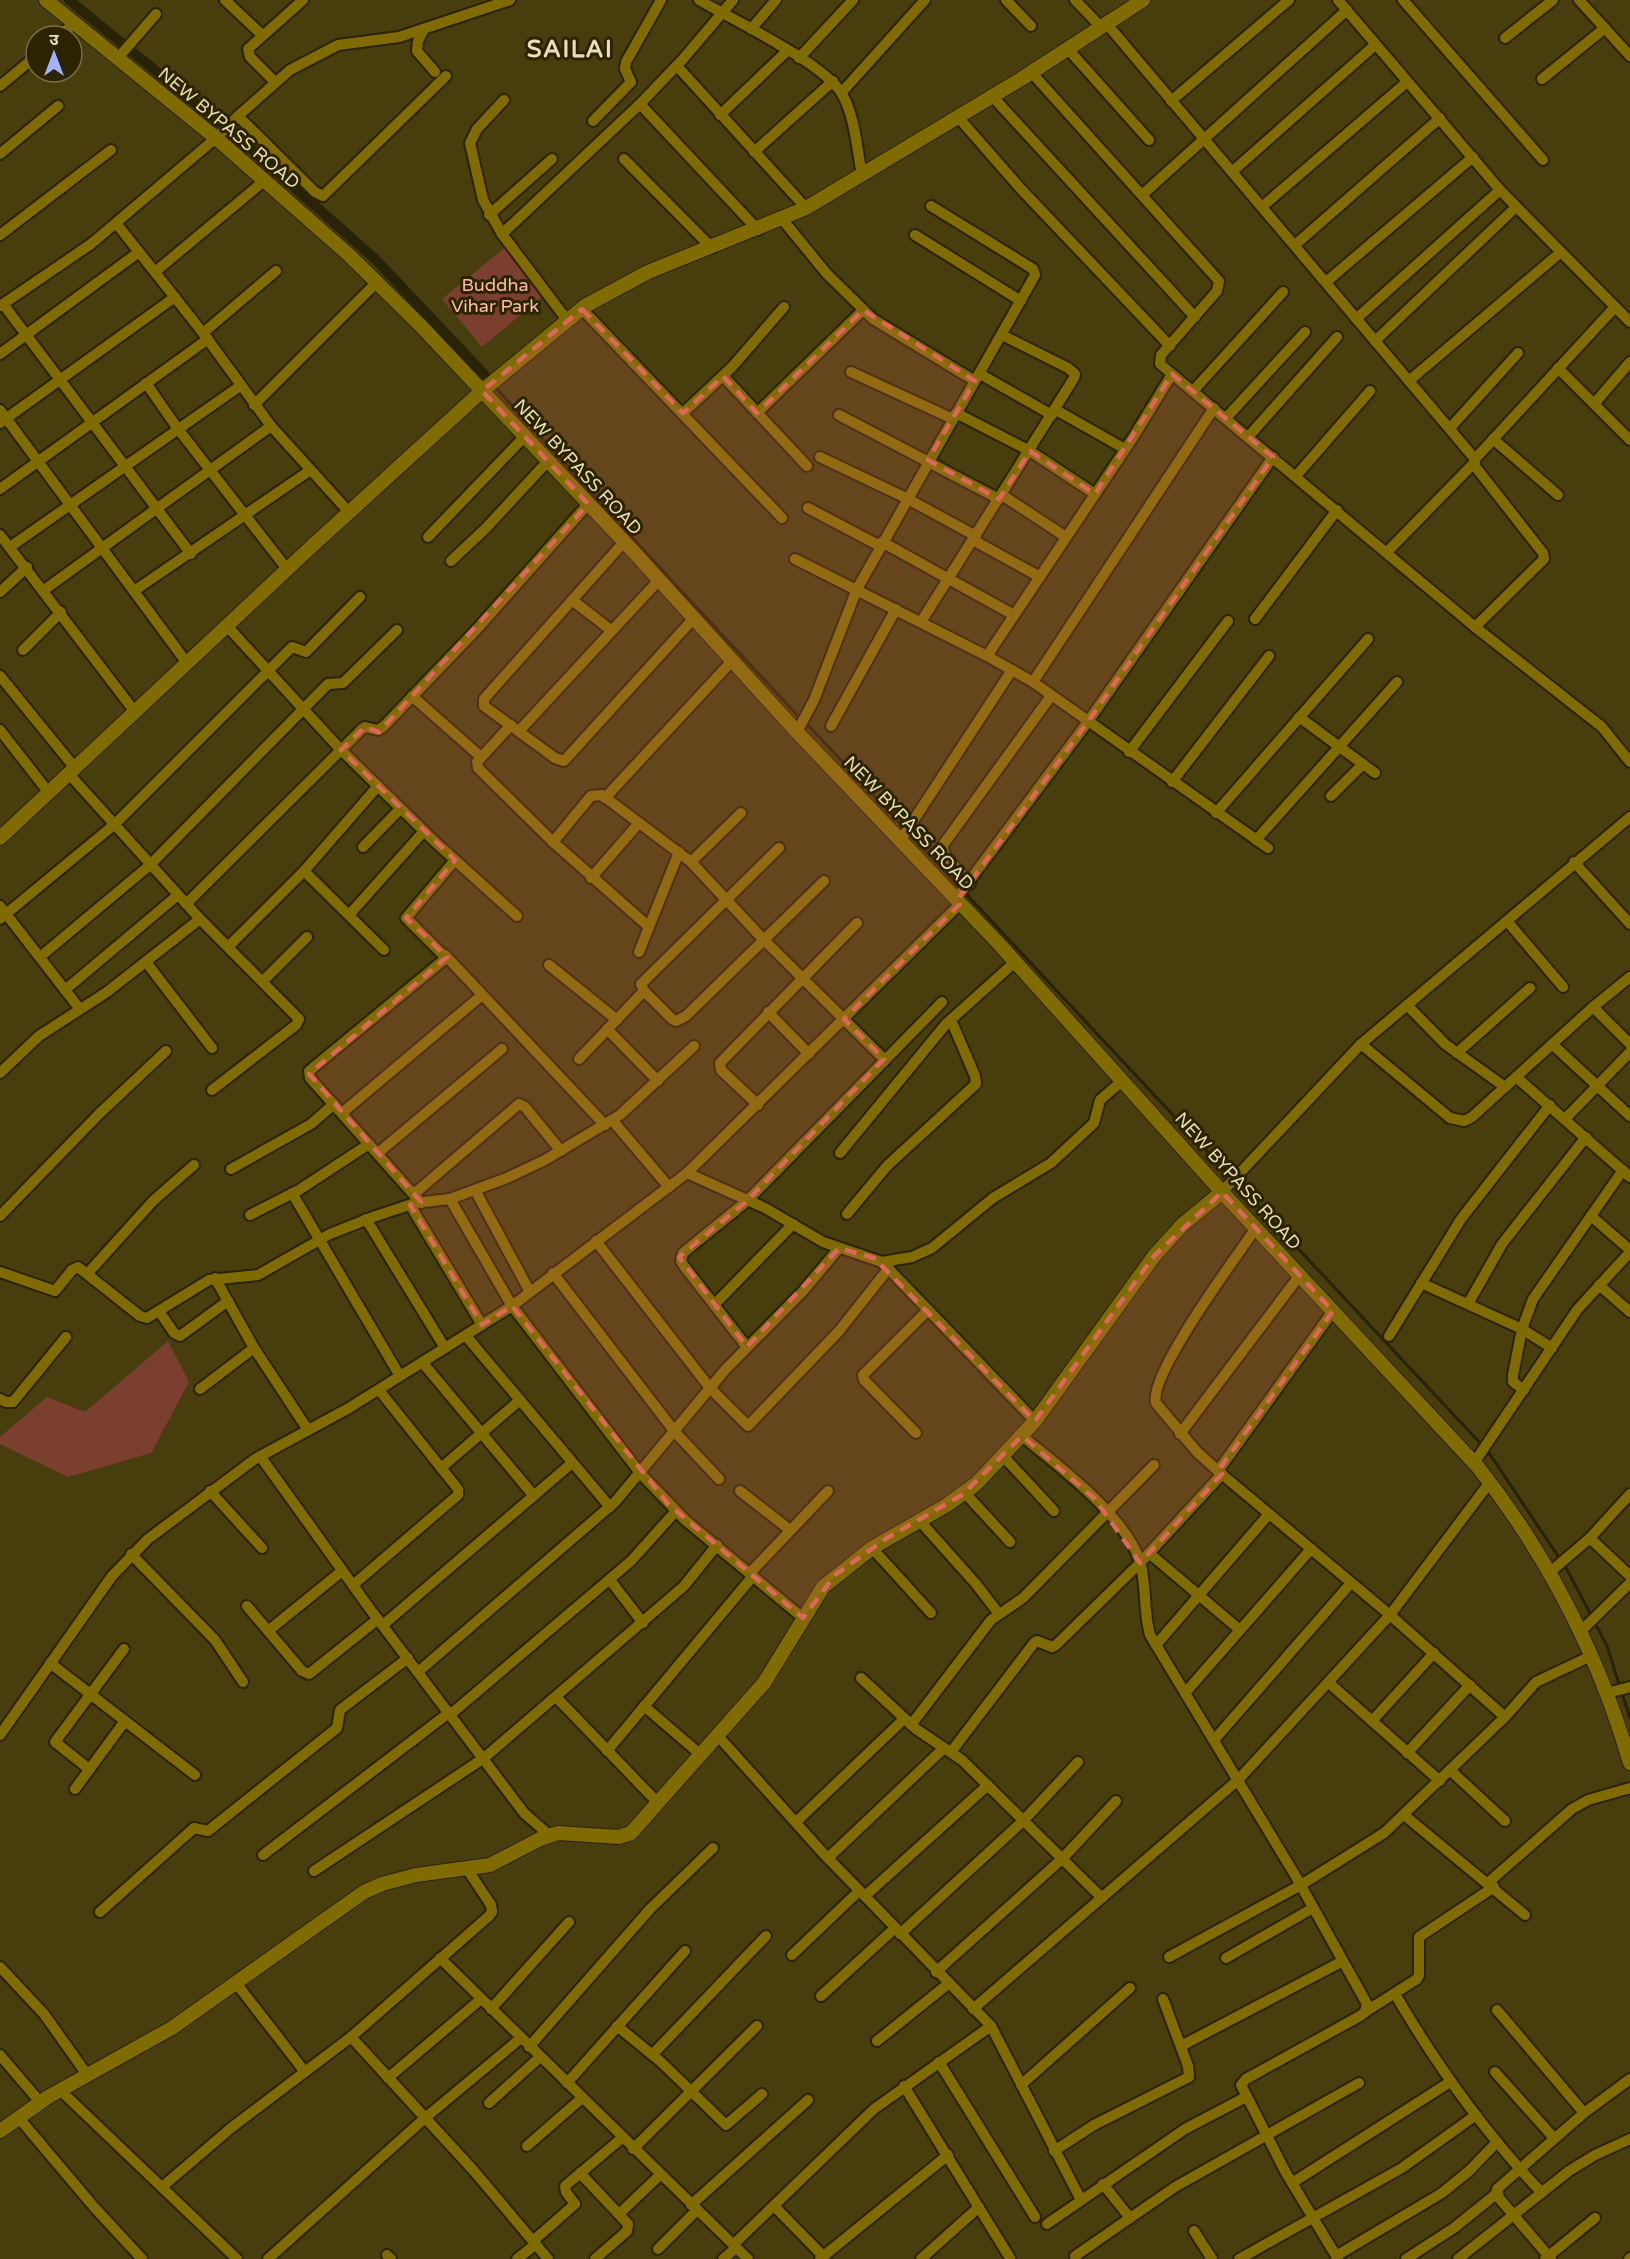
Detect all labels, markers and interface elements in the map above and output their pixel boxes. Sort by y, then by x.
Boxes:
north arrow [24,24,84,84]
text: उ [49,30,59,50]
district label: SAILAI [527,35,613,64]
street label: NEW BYPASS ROAD [154,62,304,194]
park label: Buddha Vihar Park [451,274,539,317]
street label: NEW BYPASS ROAD [509,394,647,540]
street label: NEW BYPASS ROAD [839,751,979,895]
street label: NEW BYPASS ROAD [1170,1108,1306,1254]

